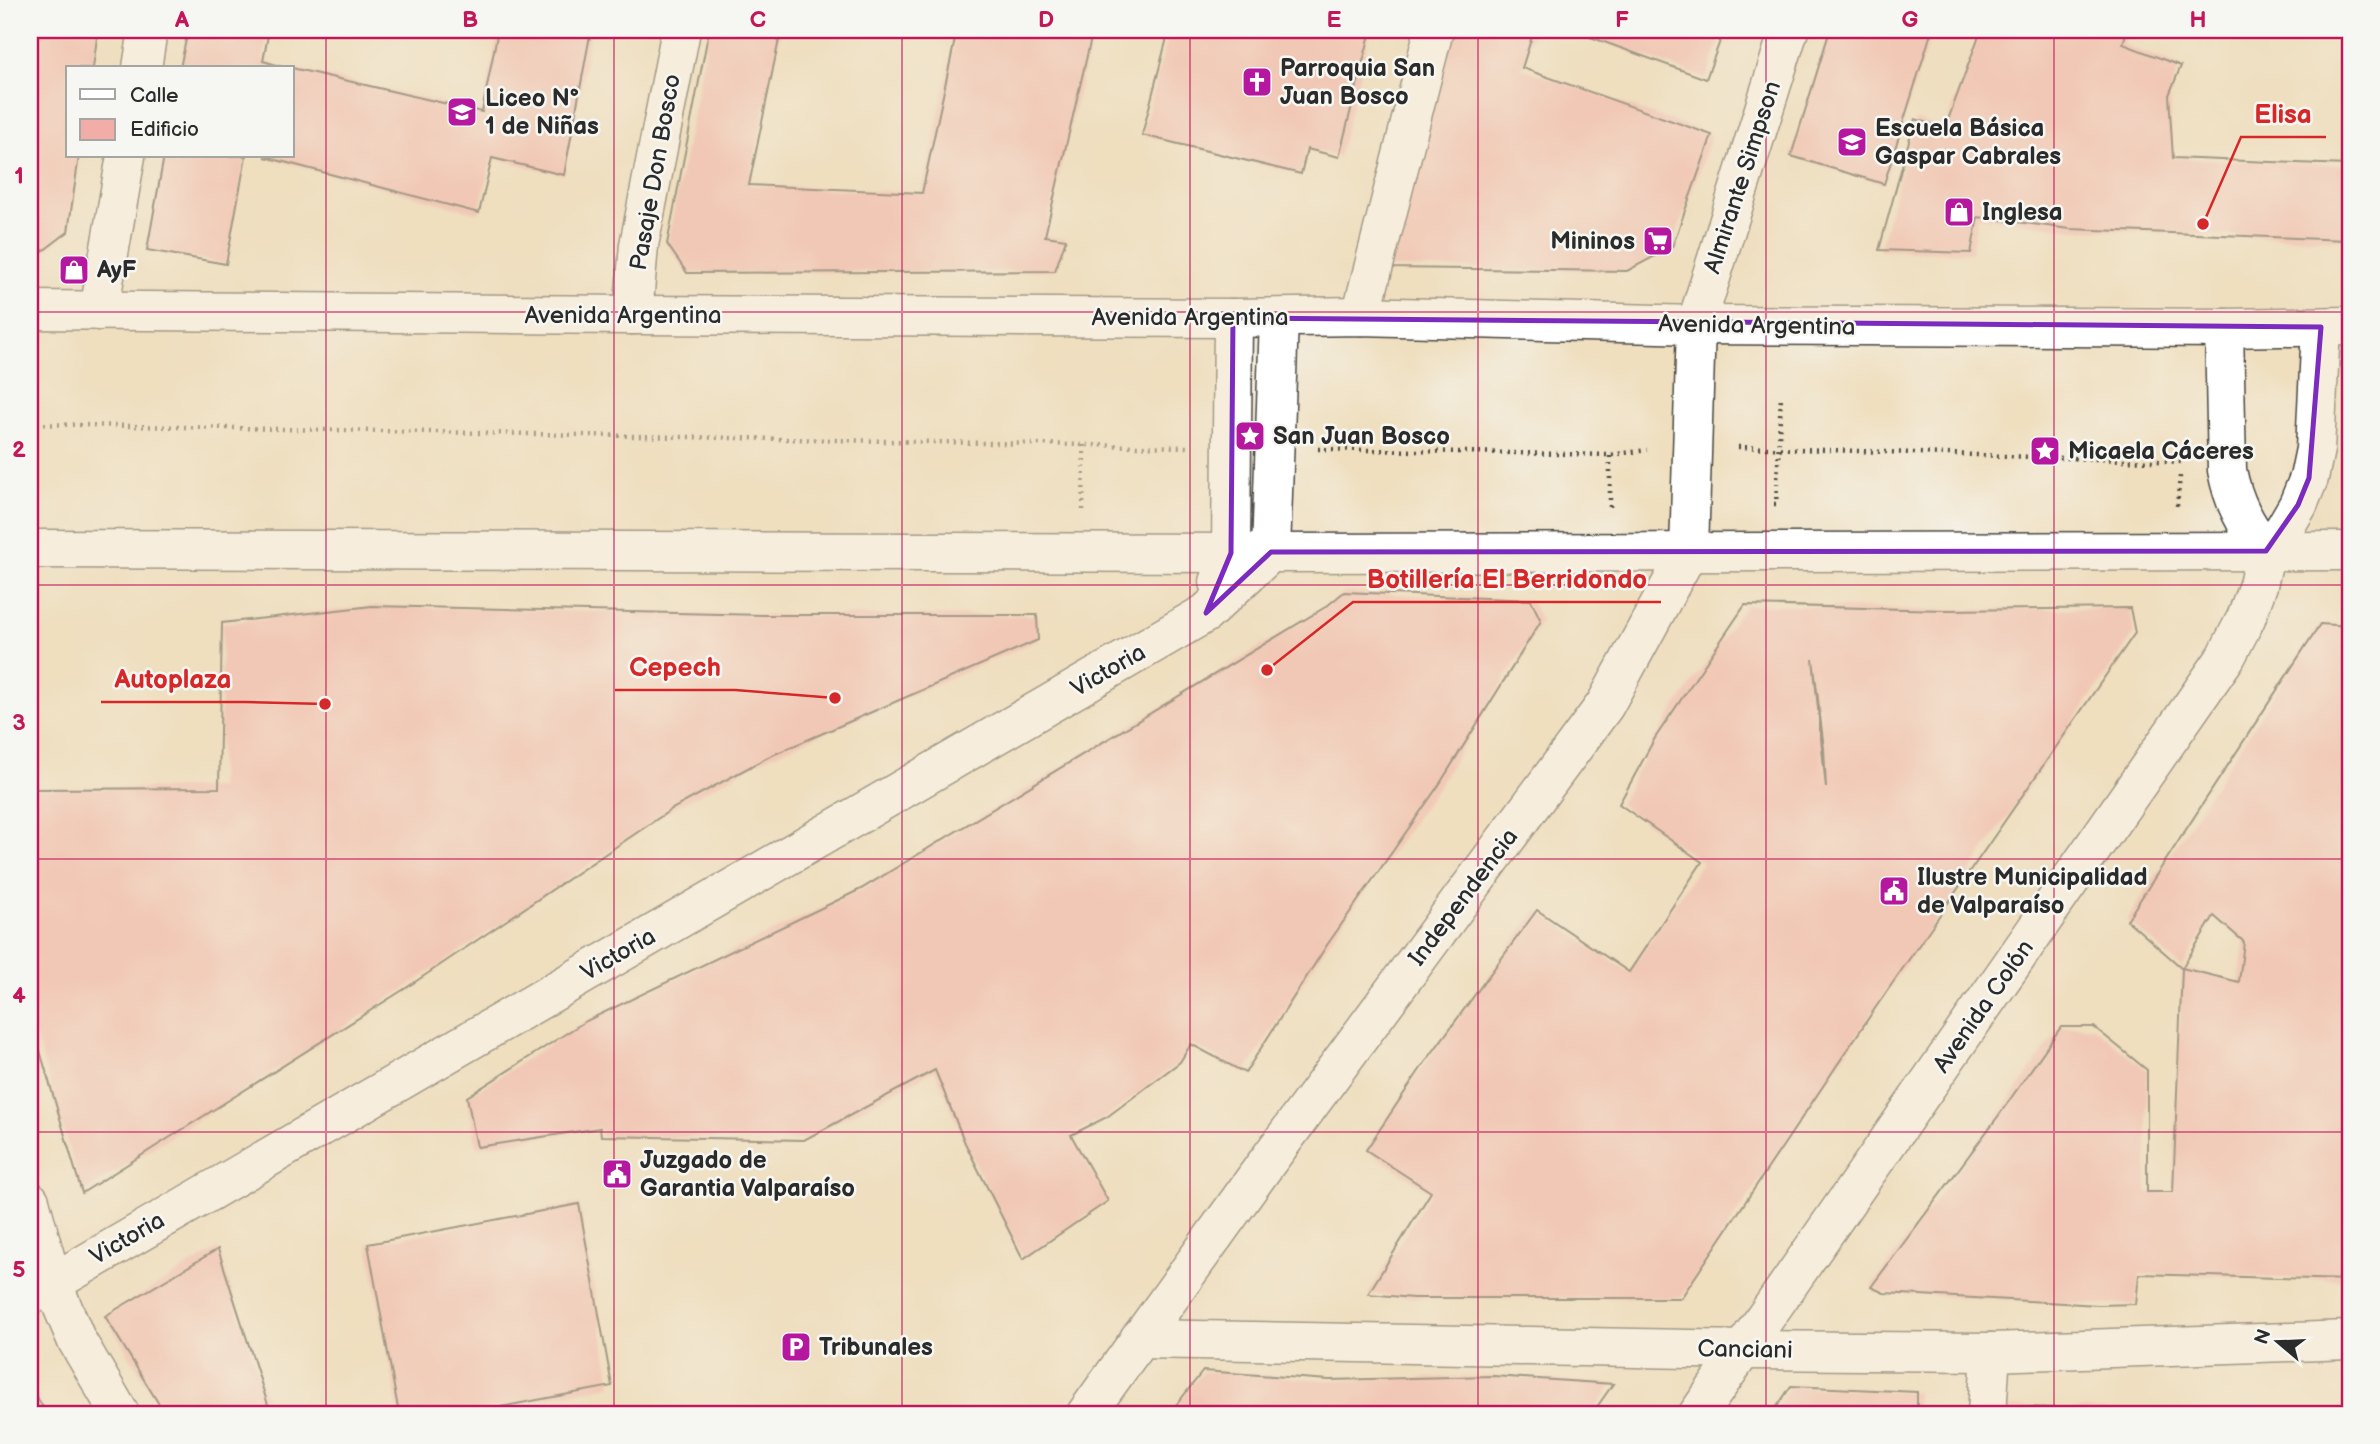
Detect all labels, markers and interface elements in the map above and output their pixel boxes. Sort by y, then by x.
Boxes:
text: A [174,6,190,34]
text: B [462,6,478,34]
text: C [750,6,766,34]
text: D [1038,6,1054,34]
text: E [1327,6,1342,34]
text: F [1615,6,1629,34]
text: G [1902,6,1919,34]
text: H [2189,6,2207,34]
place label: Parroquia San Juan Bosco [1280,54,1435,111]
church icon: Parroquia San Juan Bosco [1240,65,1274,99]
legend [66,66,294,158]
street label: Pasaje Don Bosco [624,72,687,272]
street label: Almirante Simpson [1698,77,1787,277]
text: Calle [130,83,179,108]
place label: Liceo N° 1 de Niñas [485,84,599,141]
callout: Elisa [2241,90,2326,137]
school or university icon: Liceo N° 1 de Niñas [445,95,479,129]
text: Elisa [2254,100,2312,131]
place label: Escuela Básica Gaspar Cabrales [1875,114,2061,171]
text: Edificio [130,117,199,142]
school or university icon: Escuela Básica Gaspar Cabrales [1835,125,1869,159]
text: 1 [14,162,24,190]
shop icon: Inglesa [1942,195,1976,229]
place label: Inglesa [1982,198,2063,227]
supermarket icon: Mininos [1641,224,1675,258]
place label: Mininos [1550,227,1635,256]
shop icon: AyF [57,253,91,287]
place label: AyF [96,256,137,285]
street label: Avenida Argentina [524,301,722,330]
street label: Avenida Argentina [1091,303,1289,332]
street label: Avenida Argentina [1658,309,1856,342]
place icon: San Juan Bosco [1233,419,1267,453]
place label: San Juan Bosco [1273,422,1450,451]
place icon: Micaela Cáceres [2028,434,2062,468]
text: 2 [12,436,26,464]
place label: Micaela Cáceres [2068,437,2254,466]
callout: Botillería El Berridondo [1353,555,1661,602]
text: Botillería El Berridondo [1367,565,1647,596]
street label: Victoria [1066,638,1151,703]
callout: Cepech [615,643,735,690]
text: Cepech [629,653,721,684]
callout: Autoplaza [101,655,245,702]
text: Autoplaza [114,665,231,696]
text: 3 [12,709,26,737]
street label: Independencia [1402,823,1524,972]
place label: Ilustre Municipalidad de Valparaíso [1917,863,2147,920]
public building icon: Ilustre Municipalidad de Valparaíso [1877,874,1911,908]
street label: Victoria [576,922,661,987]
street label: Avenida Colón [1927,934,2040,1078]
text: 4 [12,982,26,1010]
place label: Juzgado de Garantia Valparaíso [640,1146,855,1203]
public building icon: Juzgado de Garantia Valparaíso [600,1157,634,1191]
street label: Victoria [85,1206,170,1271]
text: 5 [12,1256,26,1284]
north arrow [2244,1308,2314,1378]
text: N [2250,1326,2277,1347]
parking icon: Tribunales [779,1330,813,1364]
place label: Tribunales [819,1333,933,1362]
street label: Canciani [1697,1334,1793,1365]

